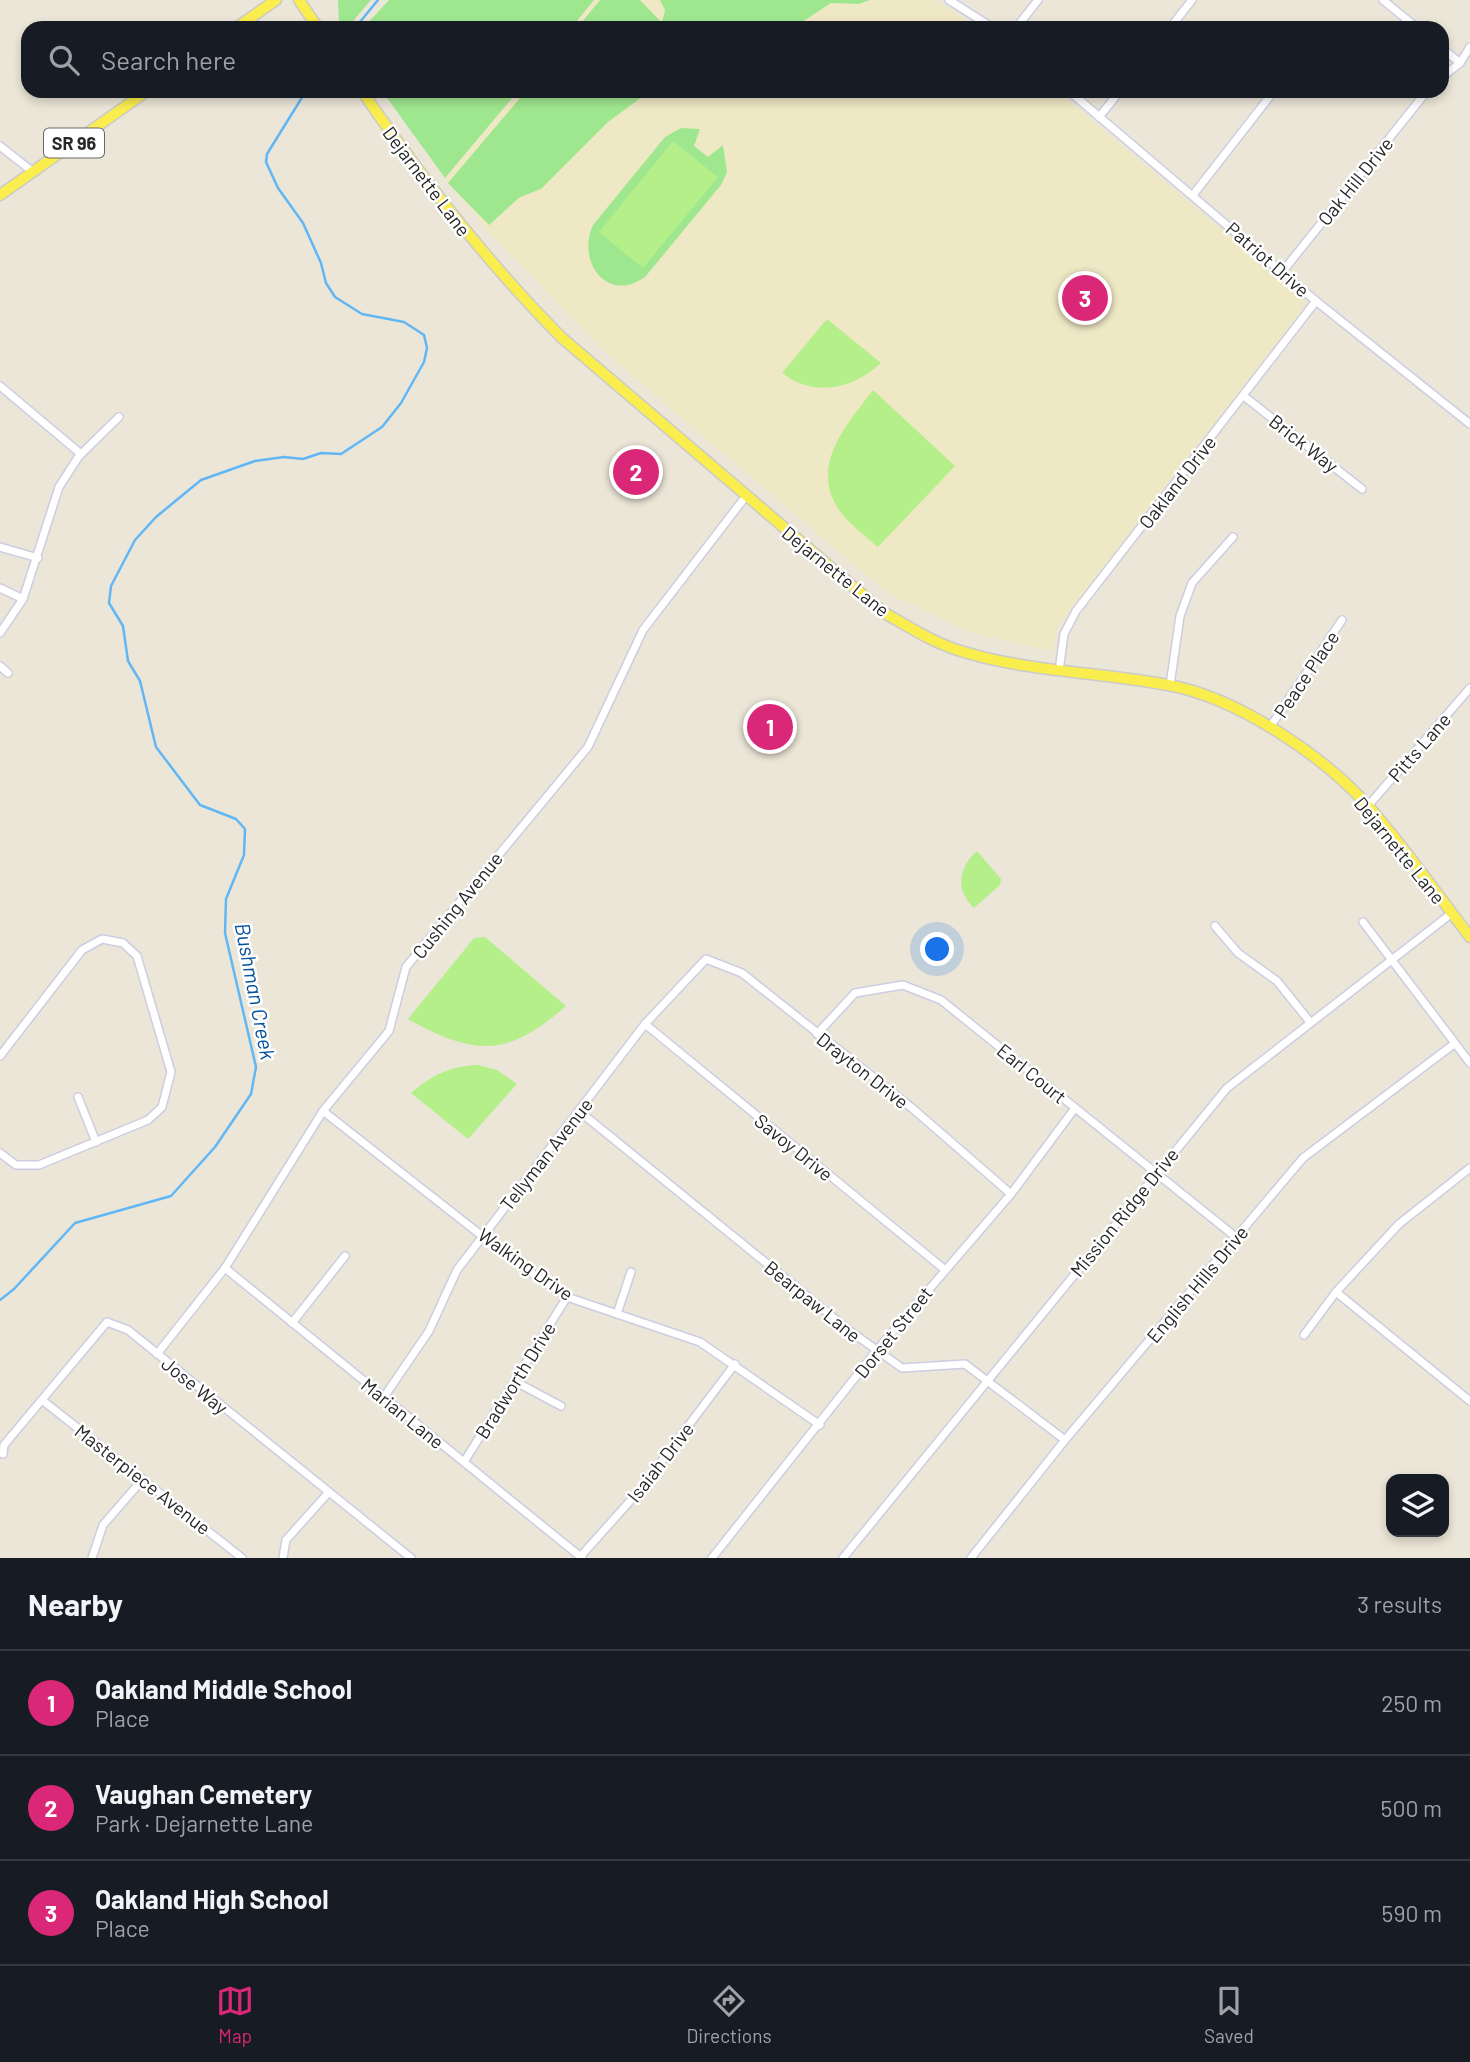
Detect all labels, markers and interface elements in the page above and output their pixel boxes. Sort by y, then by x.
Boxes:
search box [21,21,1449,98]
icon: search [45,41,83,79]
text: Search here [101,44,236,75]
street label: Dejarnette Lane [378,122,476,240]
road number: SR 96 [44,128,104,158]
street label: Oak Hill Drive [1312,132,1398,230]
street label: Patriot Drive [1222,217,1314,301]
pin: 3 [1062,272,1108,324]
street label: Brick Way [1265,409,1343,477]
street label: Oakland Drive [1134,431,1220,533]
pin: 2 [613,446,659,498]
street label: Dejarnette Lane [778,521,894,621]
street label: Peace Place [1269,626,1343,722]
pin: 1 [747,701,793,753]
street label: Pitts Lane [1383,708,1455,786]
street label: Dejarnette Lane [1350,792,1450,908]
street label: Cushing Avenue [407,847,507,963]
water label: Bushman Creek [230,920,282,1062]
your location [920,932,954,966]
street label: Drayton Drive [812,1027,914,1113]
street label: Earl Court [993,1038,1071,1108]
street label: Tellyman Avenue [495,1093,597,1215]
street label: Savoy Drive [750,1108,838,1186]
street label: Mission Ridge Drive [1065,1143,1183,1281]
street label: English Hills Drive [1141,1221,1253,1347]
street label: Walking Drive [474,1223,578,1305]
street label: Bearpaw Lane [760,1255,866,1347]
street label: Dorset Street [849,1282,937,1382]
street label: Bradworth Drive [470,1317,560,1443]
street label: Jose Way [157,1351,233,1419]
street label: Marian Lane [357,1373,449,1453]
street label: Isaiah Drive [622,1418,698,1506]
street label: Masterpiece Avenue [71,1419,215,1539]
map controls [1386,1474,1449,1537]
button: layers [1386,1474,1449,1537]
text: Nearby [28,1586,123,1622]
text: 3 results [1357,1590,1442,1618]
text: Oakland Middle School [95,1673,352,1704]
text: 1 [47,1689,55,1717]
text: 250 m [1381,1689,1442,1717]
text: Place [95,1704,150,1732]
text: Vaughan Cemetery [95,1778,312,1809]
text: 2 [45,1794,57,1822]
text: 500 m [1381,1794,1442,1822]
text: Park · Dejarnette Lane [95,1809,313,1837]
text: Oakland High School [95,1883,329,1914]
text: 3 [45,1899,57,1927]
text: 590 m [1382,1899,1442,1927]
text: Place [95,1914,150,1942]
tab: Map [216,1982,254,2047]
tab: Directions [687,1982,772,2047]
tab: Saved [1204,1982,1254,2047]

